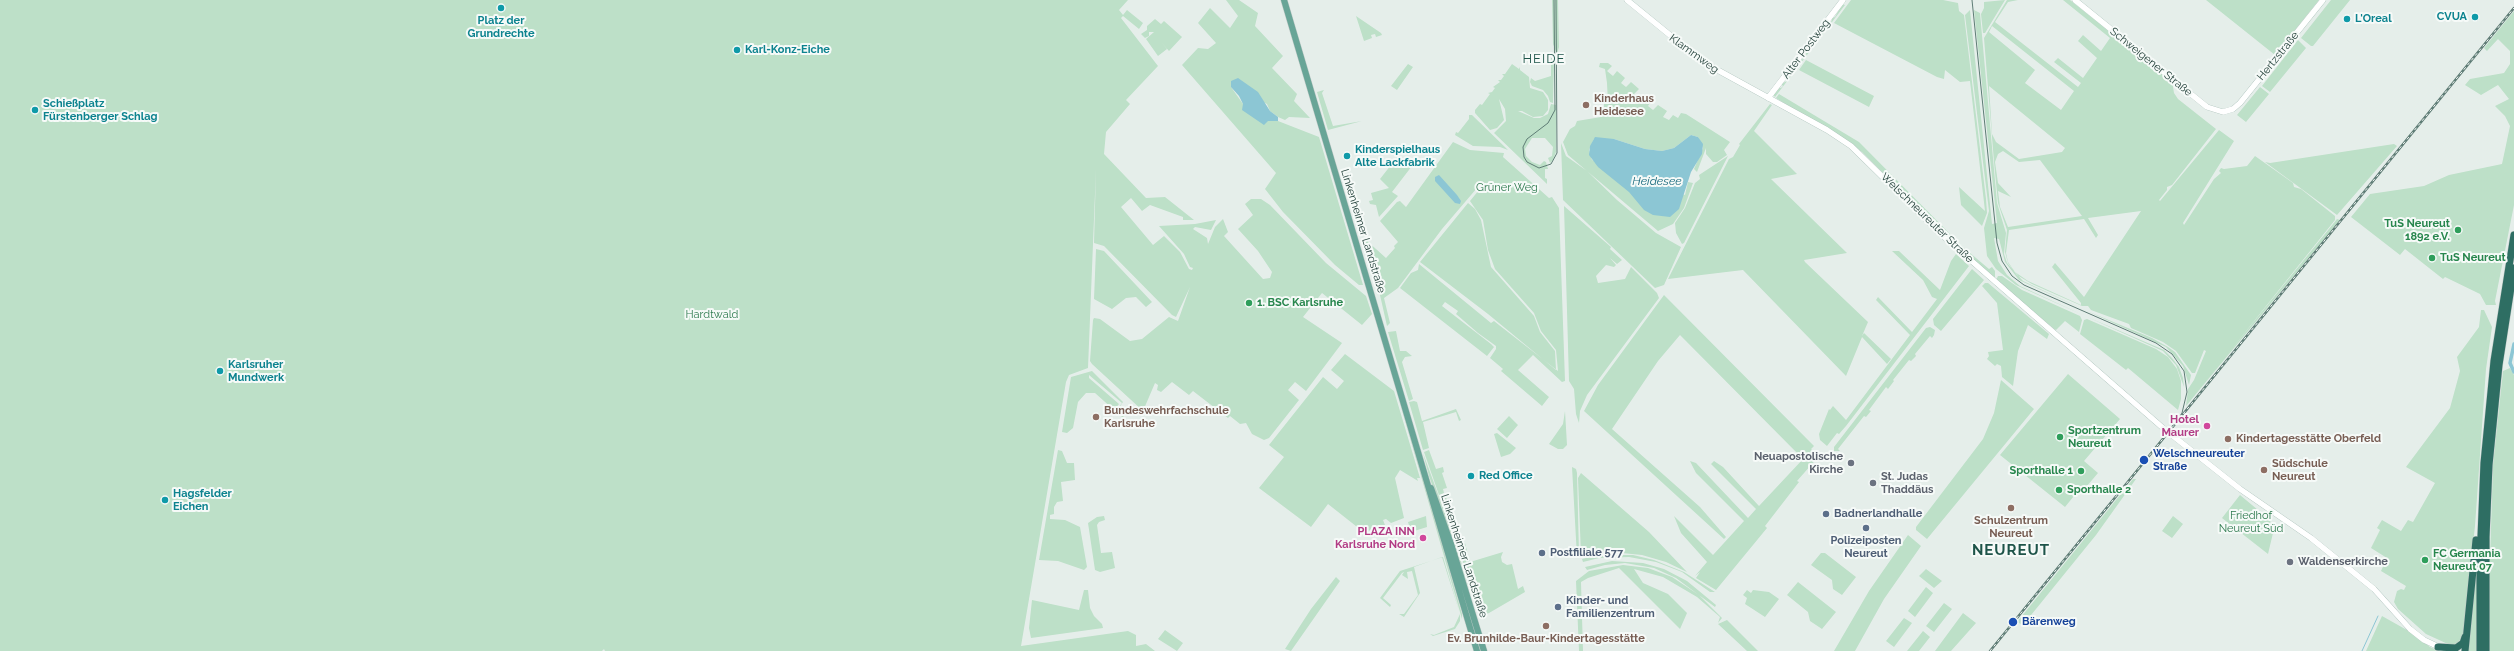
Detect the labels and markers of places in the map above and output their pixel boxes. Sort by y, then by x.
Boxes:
marker: Platz der Grundrechte [496,3,506,13]
place label: CVUA [2437,10,2467,24]
place label: L'Oreal [2355,12,2392,26]
marker: CVUA [2470,12,2480,22]
place label: Platz der Grundrechte [467,14,535,40]
marker: L'Oreal [2342,14,2352,24]
place label: Karl-Konz-Eiche [745,43,830,57]
marker: Karl-Konz-Eiche [732,45,742,55]
place label: Kinderhaus Heidesee [1594,92,1654,118]
place label: Schießplatz Fürstenberger Schlag [43,97,158,123]
marker: Kinderhaus Heidesee [1581,100,1591,110]
marker: Schießplatz Fürstenberger Schlag [30,105,40,115]
place label: Kinderspielhaus Alte Lackfabrik [1355,143,1440,169]
marker: Kinderspielhaus Alte Lackfabrik [1342,151,1352,161]
place label: TuS Neureut 1892 e.V. [2384,217,2450,243]
marker: TuS Neureut 1892 e.V. [2453,225,2463,235]
place label: TuS Neureut [2440,251,2506,265]
marker: TuS Neureut [2427,253,2437,263]
place label: 1. BSC Karlsruhe [1257,296,1343,310]
marker: 1. BSC Karlsruhe [1244,298,1254,308]
place label: Karlsruher Mundwerk [228,358,284,384]
marker: Karlsruher Mundwerk [215,366,225,376]
place label: Bundeswehrfachschule Karlsruhe [1104,404,1229,430]
marker: Bundeswehrfachschule Karlsruhe [1091,412,1101,422]
place label: Hotel Maurer [2161,413,2199,439]
marker: Hotel Maurer [2202,421,2212,431]
place label: Sportzentrum Neureut [2068,424,2141,450]
marker: Sportzentrum Neureut [2055,432,2065,442]
place label: Kindertagesstätte Oberfeld [2236,432,2381,446]
marker: Kindertagesstätte Oberfeld [2223,434,2233,444]
place label: Welschneureuter Straße [2153,447,2245,473]
place label: Neuapostolische Kirche [1754,450,1843,476]
marker: Welschneureuter Straße [2138,454,2150,466]
place label: Südschule Neureut [2272,457,2328,483]
marker: Neuapostolische Kirche [1846,458,1856,468]
place label: Sporthalle 1 [2010,464,2073,478]
marker: Südschule Neureut [2259,465,2269,475]
marker: Sporthalle 1 [2076,466,2086,476]
place label: Red Office [1479,469,1533,483]
place label: St. Judas Thaddäus [1881,470,1934,496]
marker: Red Office [1466,471,1476,481]
marker: St. Judas Thaddäus [1868,478,1878,488]
place label: Sporthalle 2 [2067,483,2131,497]
marker: Sporthalle 2 [2054,485,2064,495]
place label: Hagsfelder Eichen [173,487,232,513]
marker: Hagsfelder Eichen [160,495,170,505]
marker: Schulzentrum Neureut [2006,503,2016,513]
place label: Badnerlandhalle [1834,507,1922,521]
marker: Badnerlandhalle [1821,509,1831,519]
place label: Schulzentrum Neureut [1974,514,2048,540]
marker: Polizeiposten Neureut [1861,523,1871,533]
place label: PLAZA INN Karlsruhe Nord [1335,525,1415,551]
marker: PLAZA INN Karlsruhe Nord [1418,533,1428,543]
place label: Polizeiposten Neureut [1831,534,1901,560]
place label: Postfiliale 577 [1550,546,1623,560]
place label: FC Germania Neureut 07 [2433,547,2501,573]
marker: Postfiliale 577 [1537,548,1547,558]
place label: Waldenserkirche [2298,555,2388,569]
marker: FC Germania Neureut 07 [2420,555,2430,565]
marker: Waldenserkirche [2285,557,2295,567]
place label: Kinder- und Familienzentrum [1566,594,1655,620]
marker: Kinder- und Familienzentrum [1553,602,1563,612]
place label: Bärenweg [2022,615,2076,629]
marker: Bärenweg [2007,616,2019,628]
marker: Ev. Brunhilde-Baur-Kindertagesstätte [1541,621,1551,631]
place label: Ev. Brunhilde-Baur-Kindertagesstätte [1447,632,1645,646]

